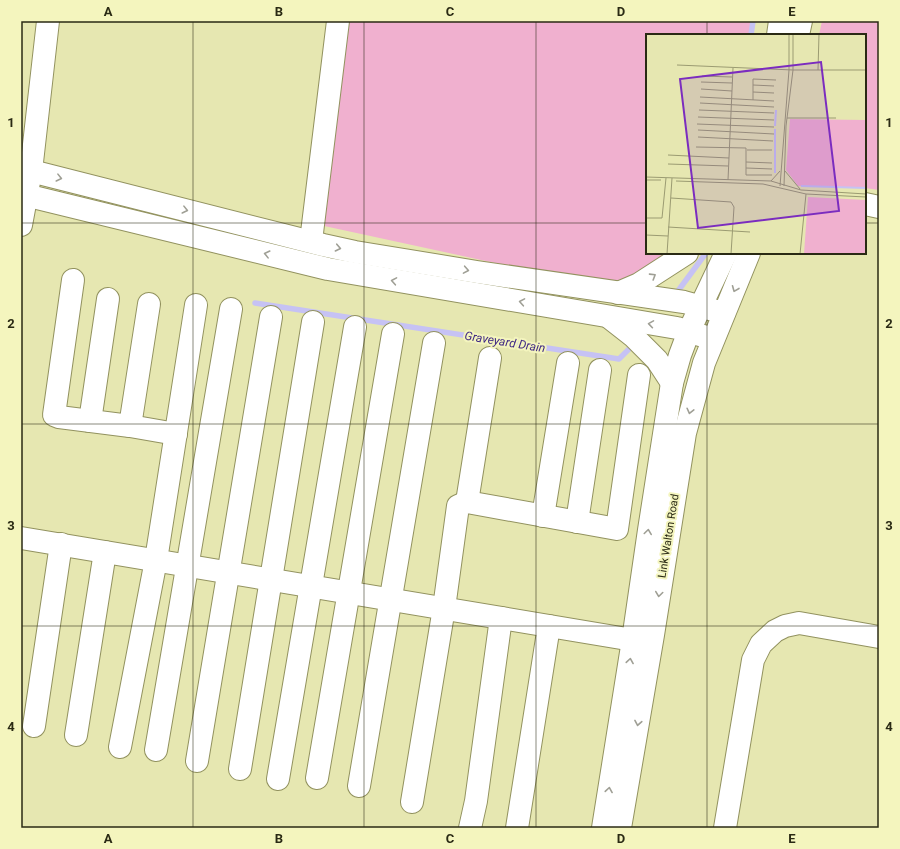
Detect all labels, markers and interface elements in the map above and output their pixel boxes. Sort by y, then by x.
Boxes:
text: A [104,4,113,19]
text: B [275,4,283,19]
text: C [446,4,455,19]
text: D [617,4,625,19]
text: E [788,4,796,19]
inset map [646,34,866,254]
text: 1 [7,115,15,130]
text: 1 [885,115,893,130]
one-way arrow [55,173,62,182]
one-way arrow [182,205,188,213]
one-way arrow [335,243,342,252]
one-way arrow [264,251,270,259]
one-way arrow [463,265,470,274]
one-way arrow [649,273,656,280]
one-way arrow [391,277,397,285]
one-way arrow [731,286,739,293]
one-way arrow [519,298,525,307]
text: 2 [7,316,15,331]
text: 2 [885,316,893,331]
one-way arrow [648,320,654,328]
water label: Graveyard Drain [464,329,546,355]
one-way arrow [686,407,695,414]
street label: Link Walton Road [655,493,682,579]
text: 3 [7,518,15,533]
text: 3 [885,518,893,533]
one-way arrow [643,529,652,536]
one-way arrow [655,591,664,598]
one-way arrow [625,658,634,664]
text: 4 [7,719,15,734]
text: 4 [885,719,893,734]
one-way arrow [635,720,643,726]
one-way arrow [604,786,613,793]
text: A [104,831,113,846]
text: B [275,831,283,846]
text: C [446,831,455,846]
text: D [617,831,625,846]
text: E [788,831,796,846]

